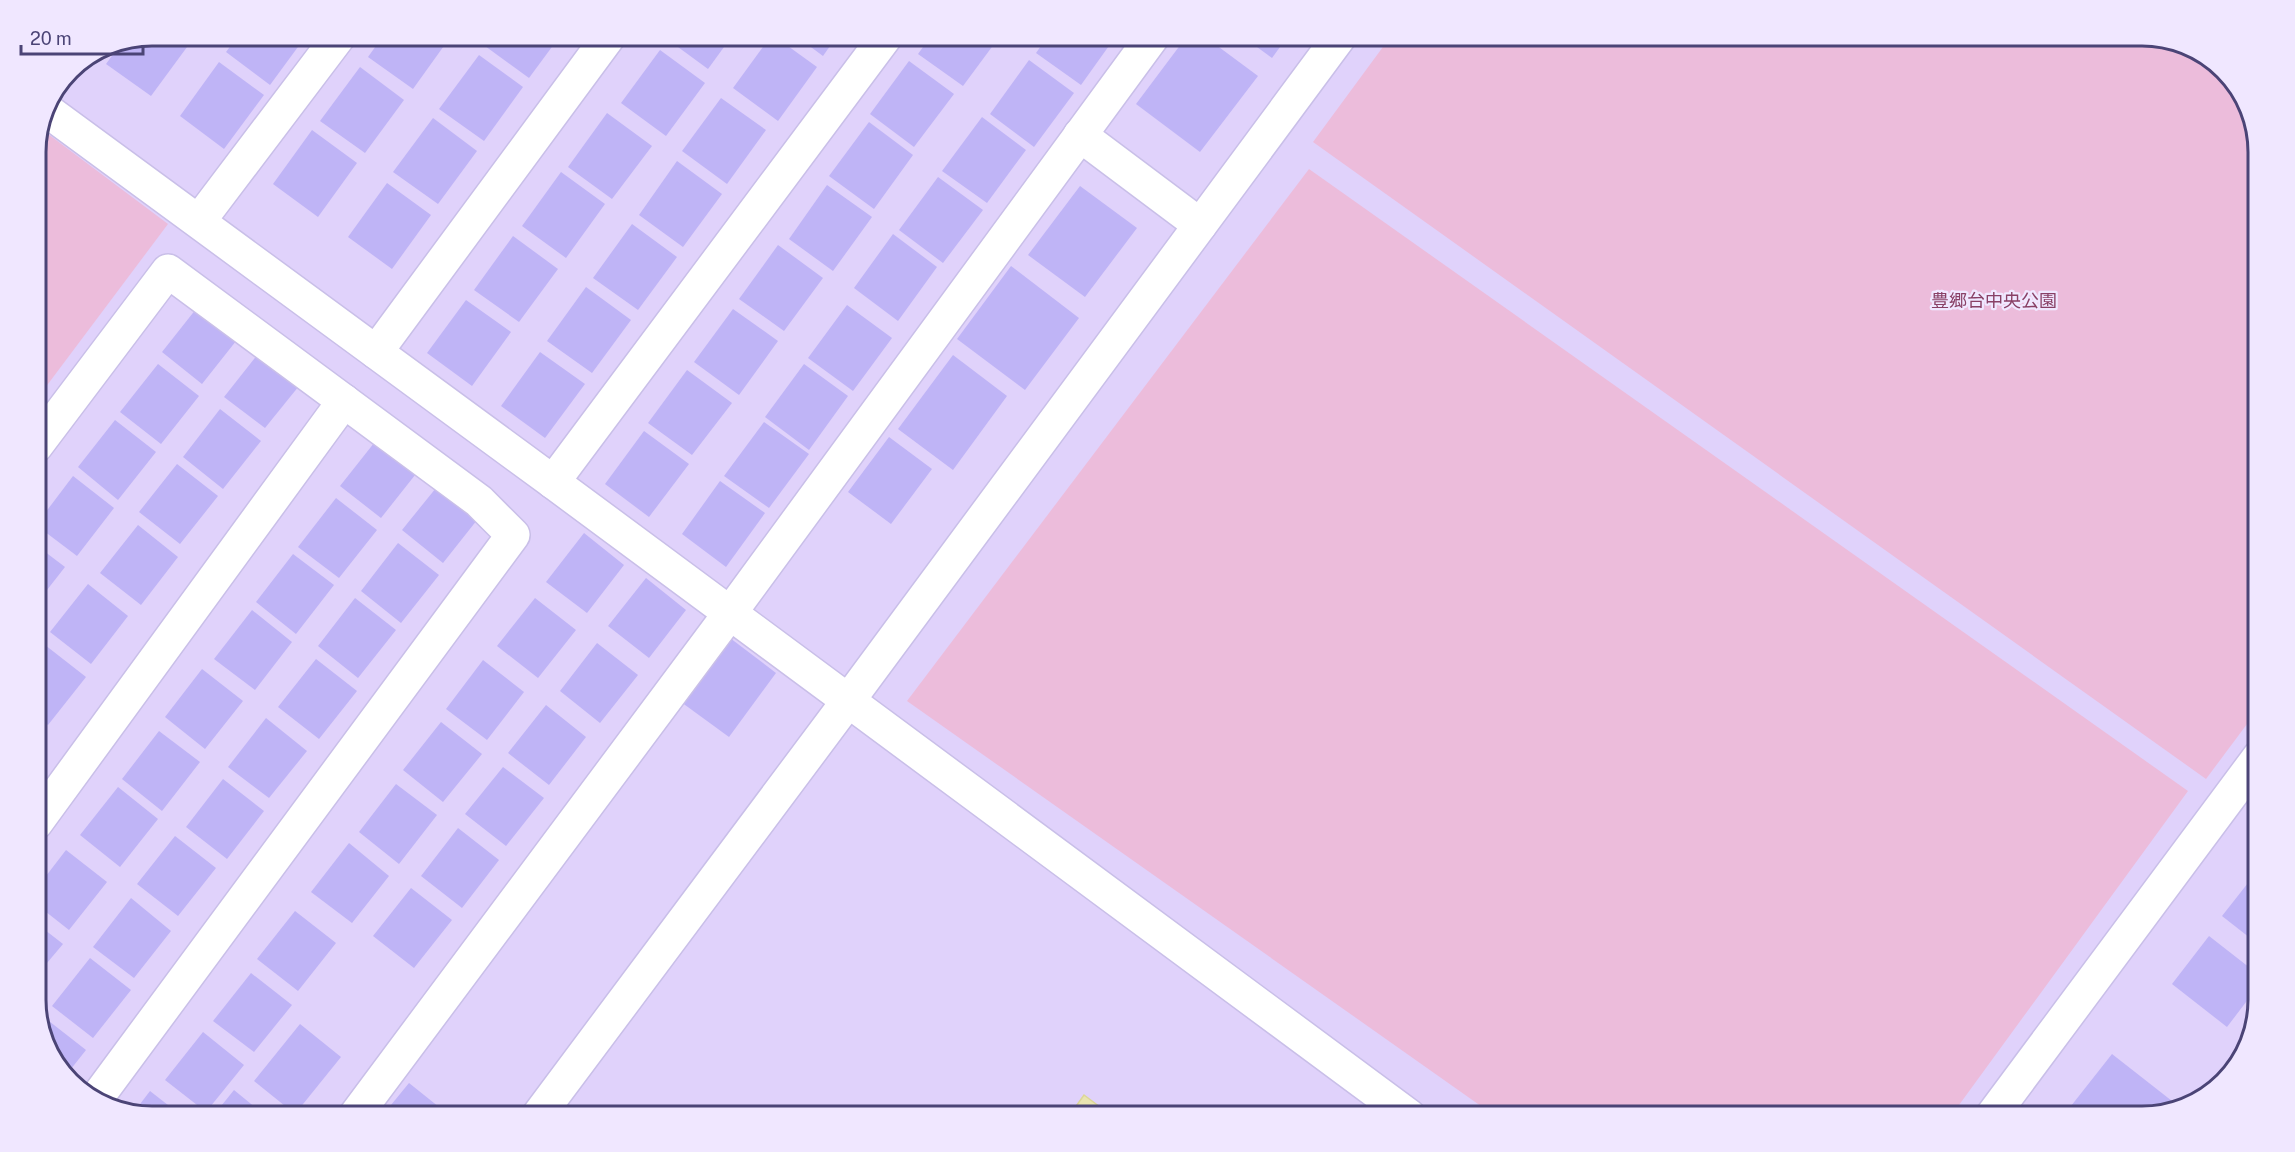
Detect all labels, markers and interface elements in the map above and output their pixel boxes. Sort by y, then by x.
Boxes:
scale bar [21,18,142,56]
text: 20 m [30,28,72,49]
park label: 豊郷台中央公園 [1931,290,2057,311]

